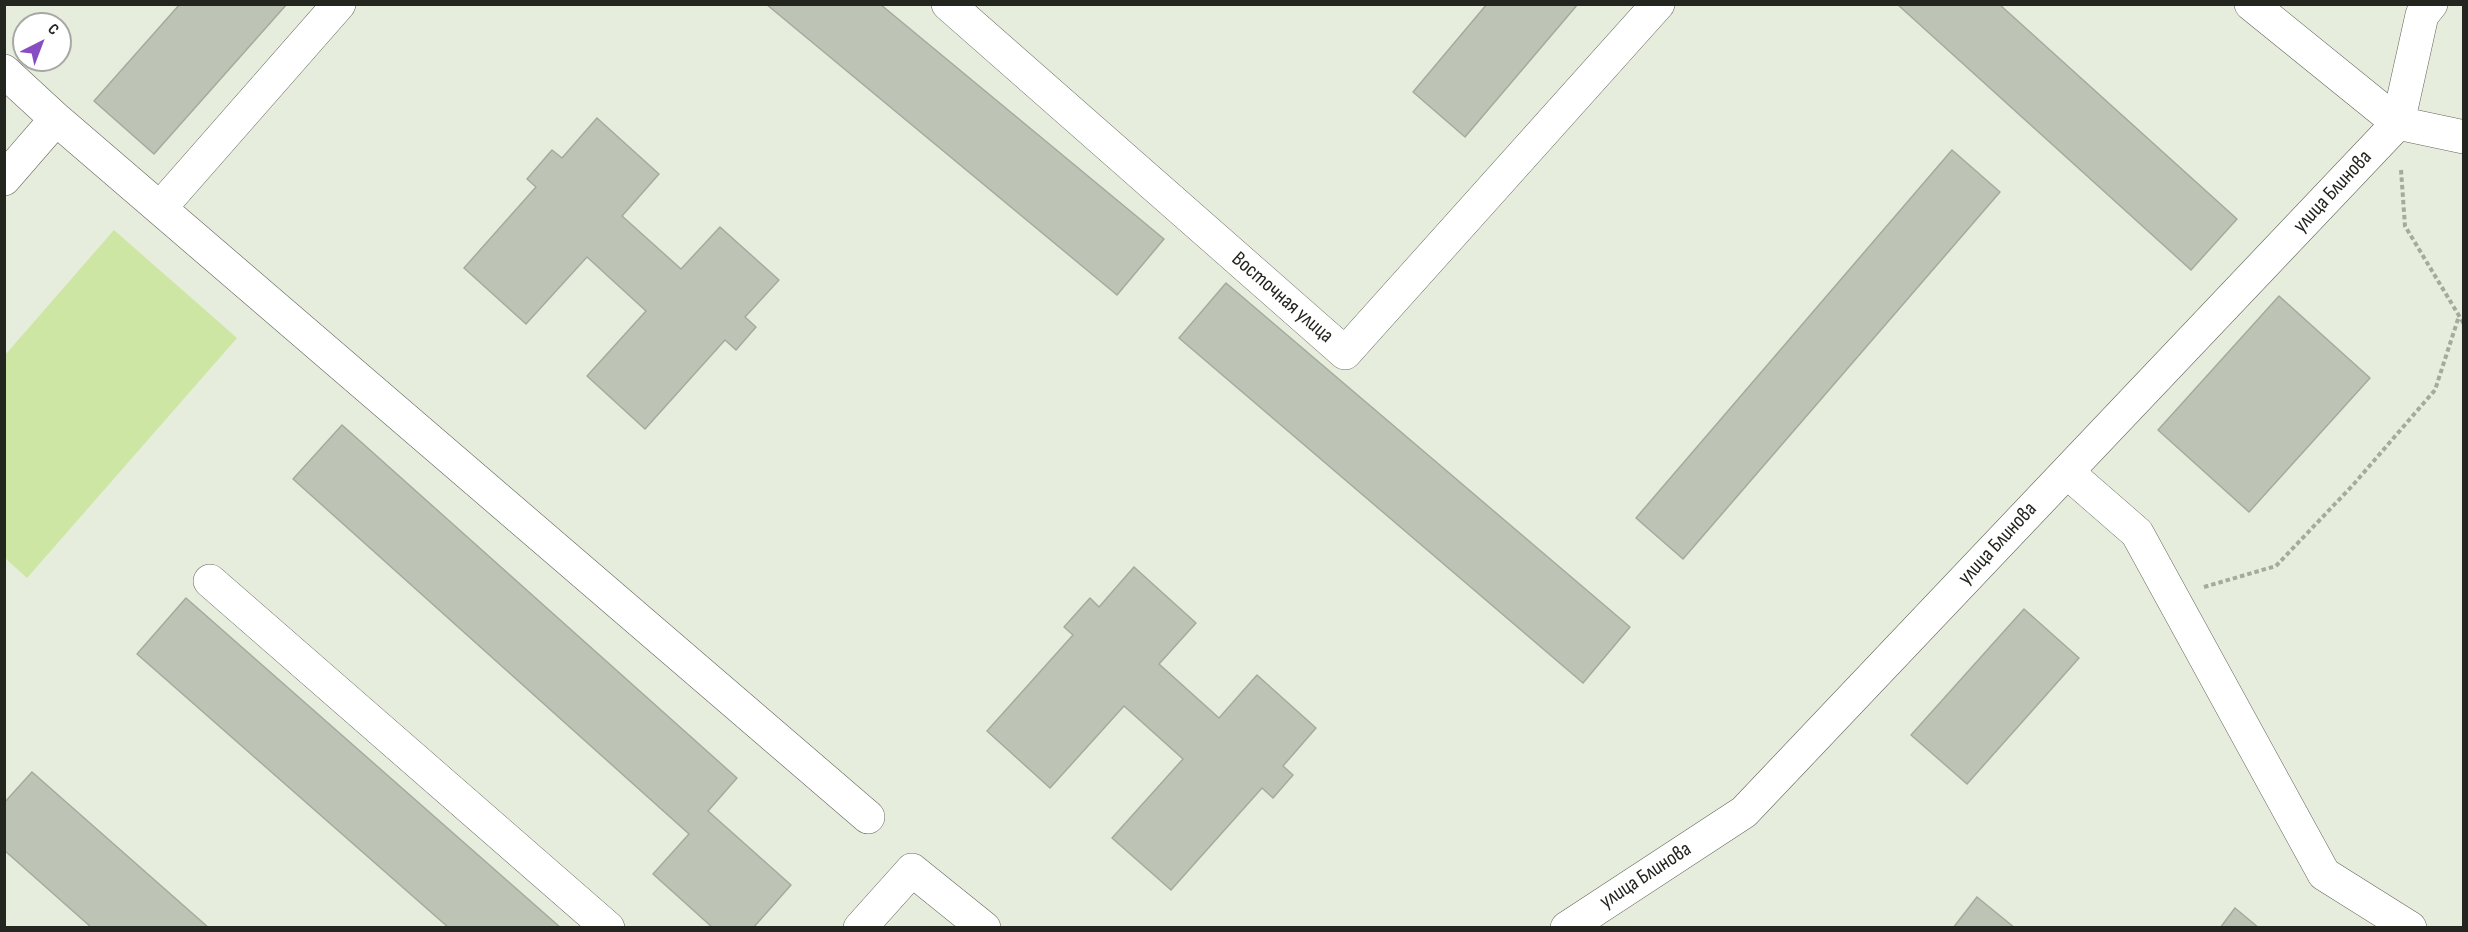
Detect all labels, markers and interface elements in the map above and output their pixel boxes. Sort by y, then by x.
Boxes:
north arrow [12,12,72,72]
text: С [44,20,62,40]
street label: улица Блинова [2288,145,2378,239]
street label: Восточная улица [1226,247,1338,349]
street label: улица Блинова [1953,497,2043,591]
street label: улица Блинова [1596,837,1696,915]

